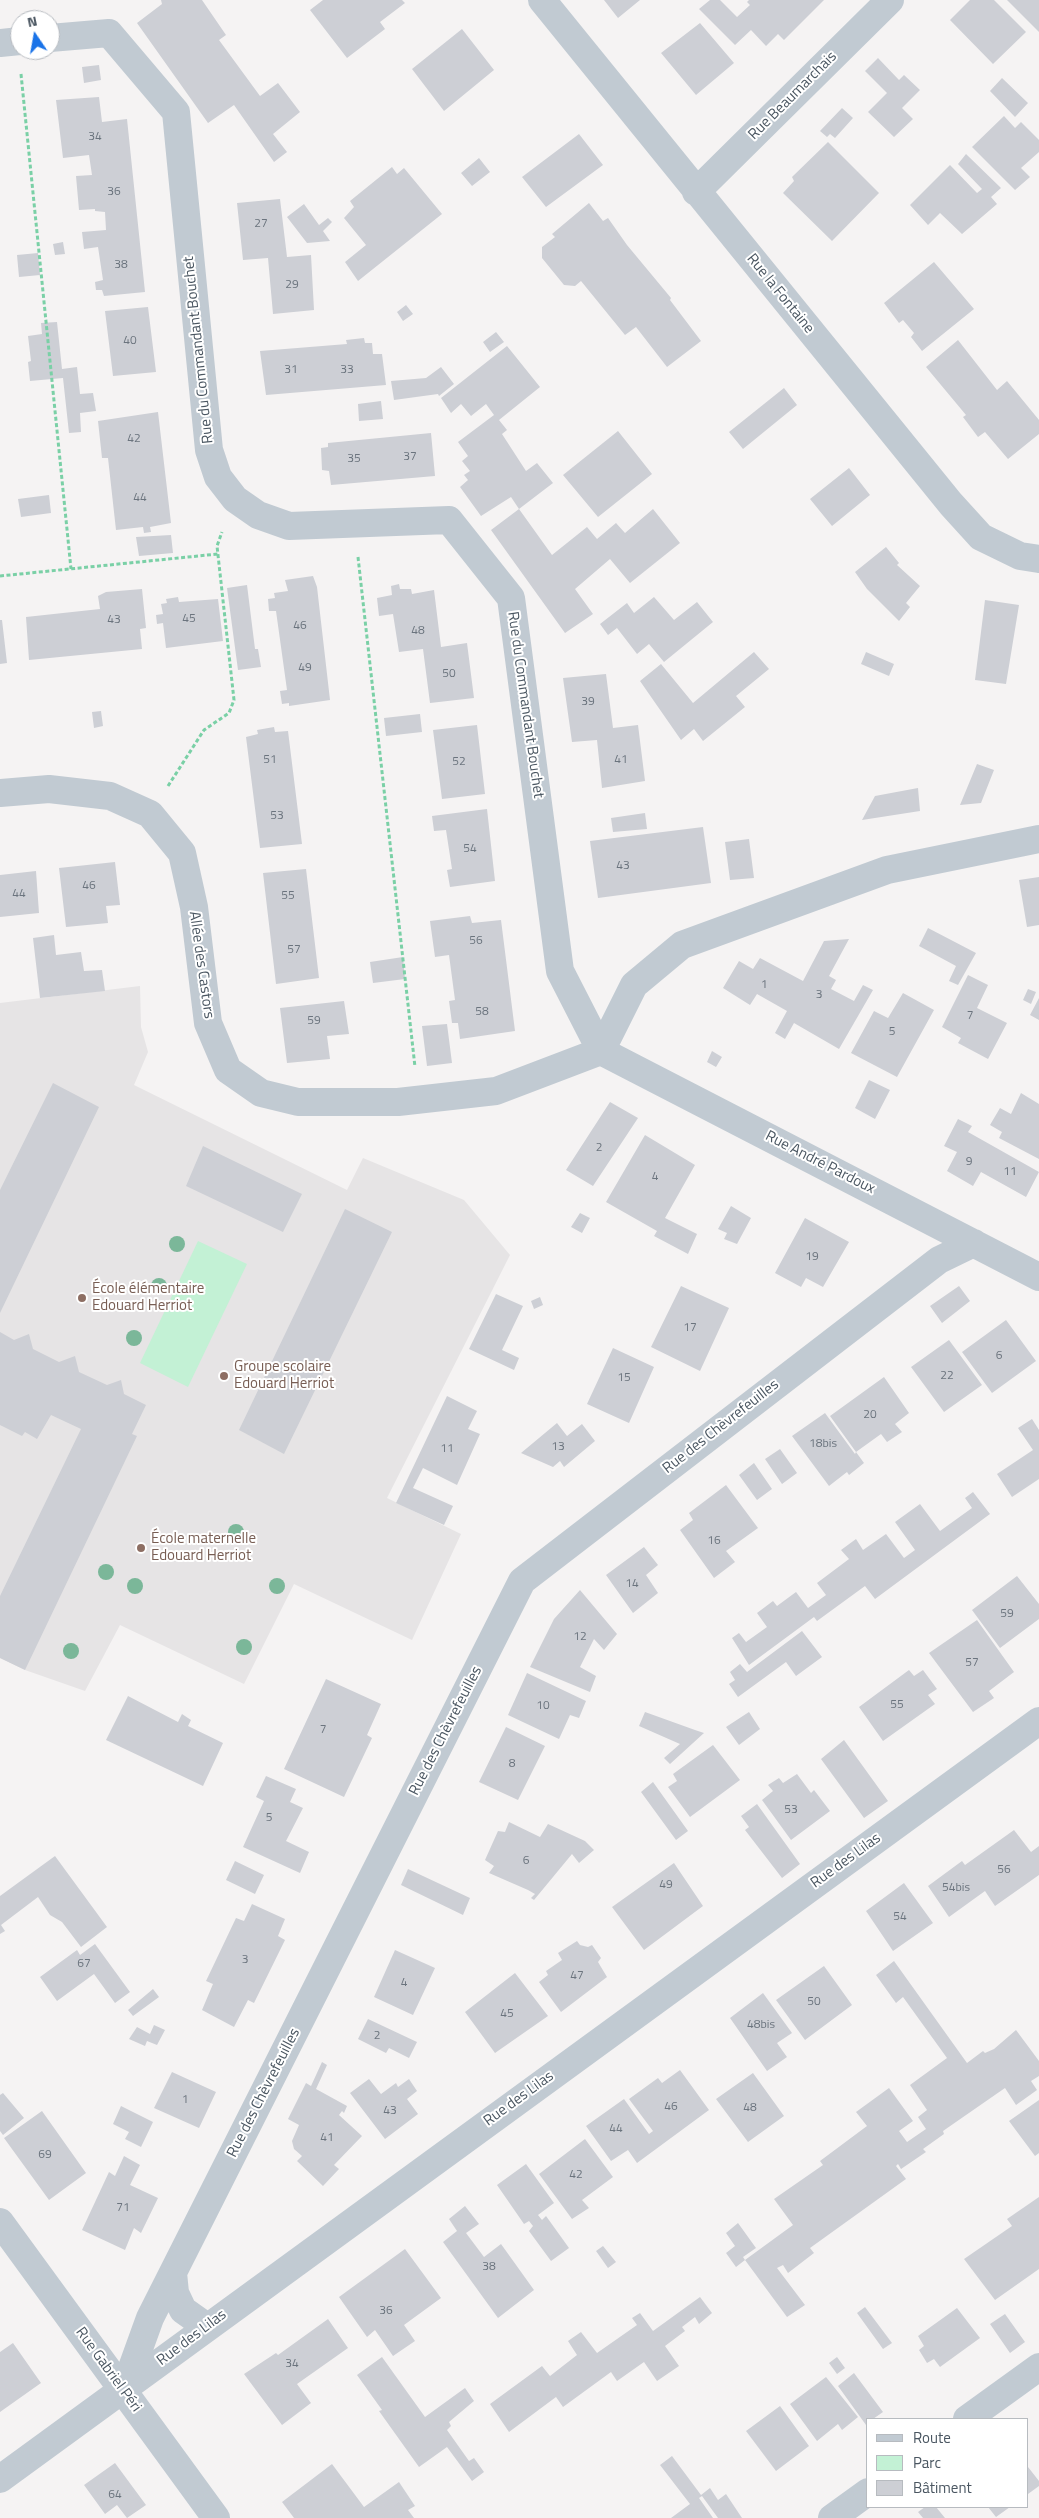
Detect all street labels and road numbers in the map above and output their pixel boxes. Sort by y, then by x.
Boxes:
street label: Rue Beaumarchais [745,48,841,144]
street label: Rue la Fontaine [742,250,818,338]
street label: Rue du Commandant Bouchet [180,255,218,445]
street label: Rue du Commandant Bouchet [503,610,547,800]
street label: Allée des Castors [185,910,217,1020]
street label: Rue André Pardoux [762,1128,878,1198]
street label: Rue des Chèvrefeuilles [659,1376,783,1478]
street label: Rue des Chèvrefeuilles [406,1663,486,1799]
street label: Rue des Lilas [807,1830,885,1892]
street label: Rue des Chèvrefeuilles [224,2025,304,2161]
street label: Rue des Lilas [480,2068,558,2130]
street label: Rue des Lilas [154,2306,230,2370]
street label: Rue Gabriel Péri [71,2324,145,2416]

